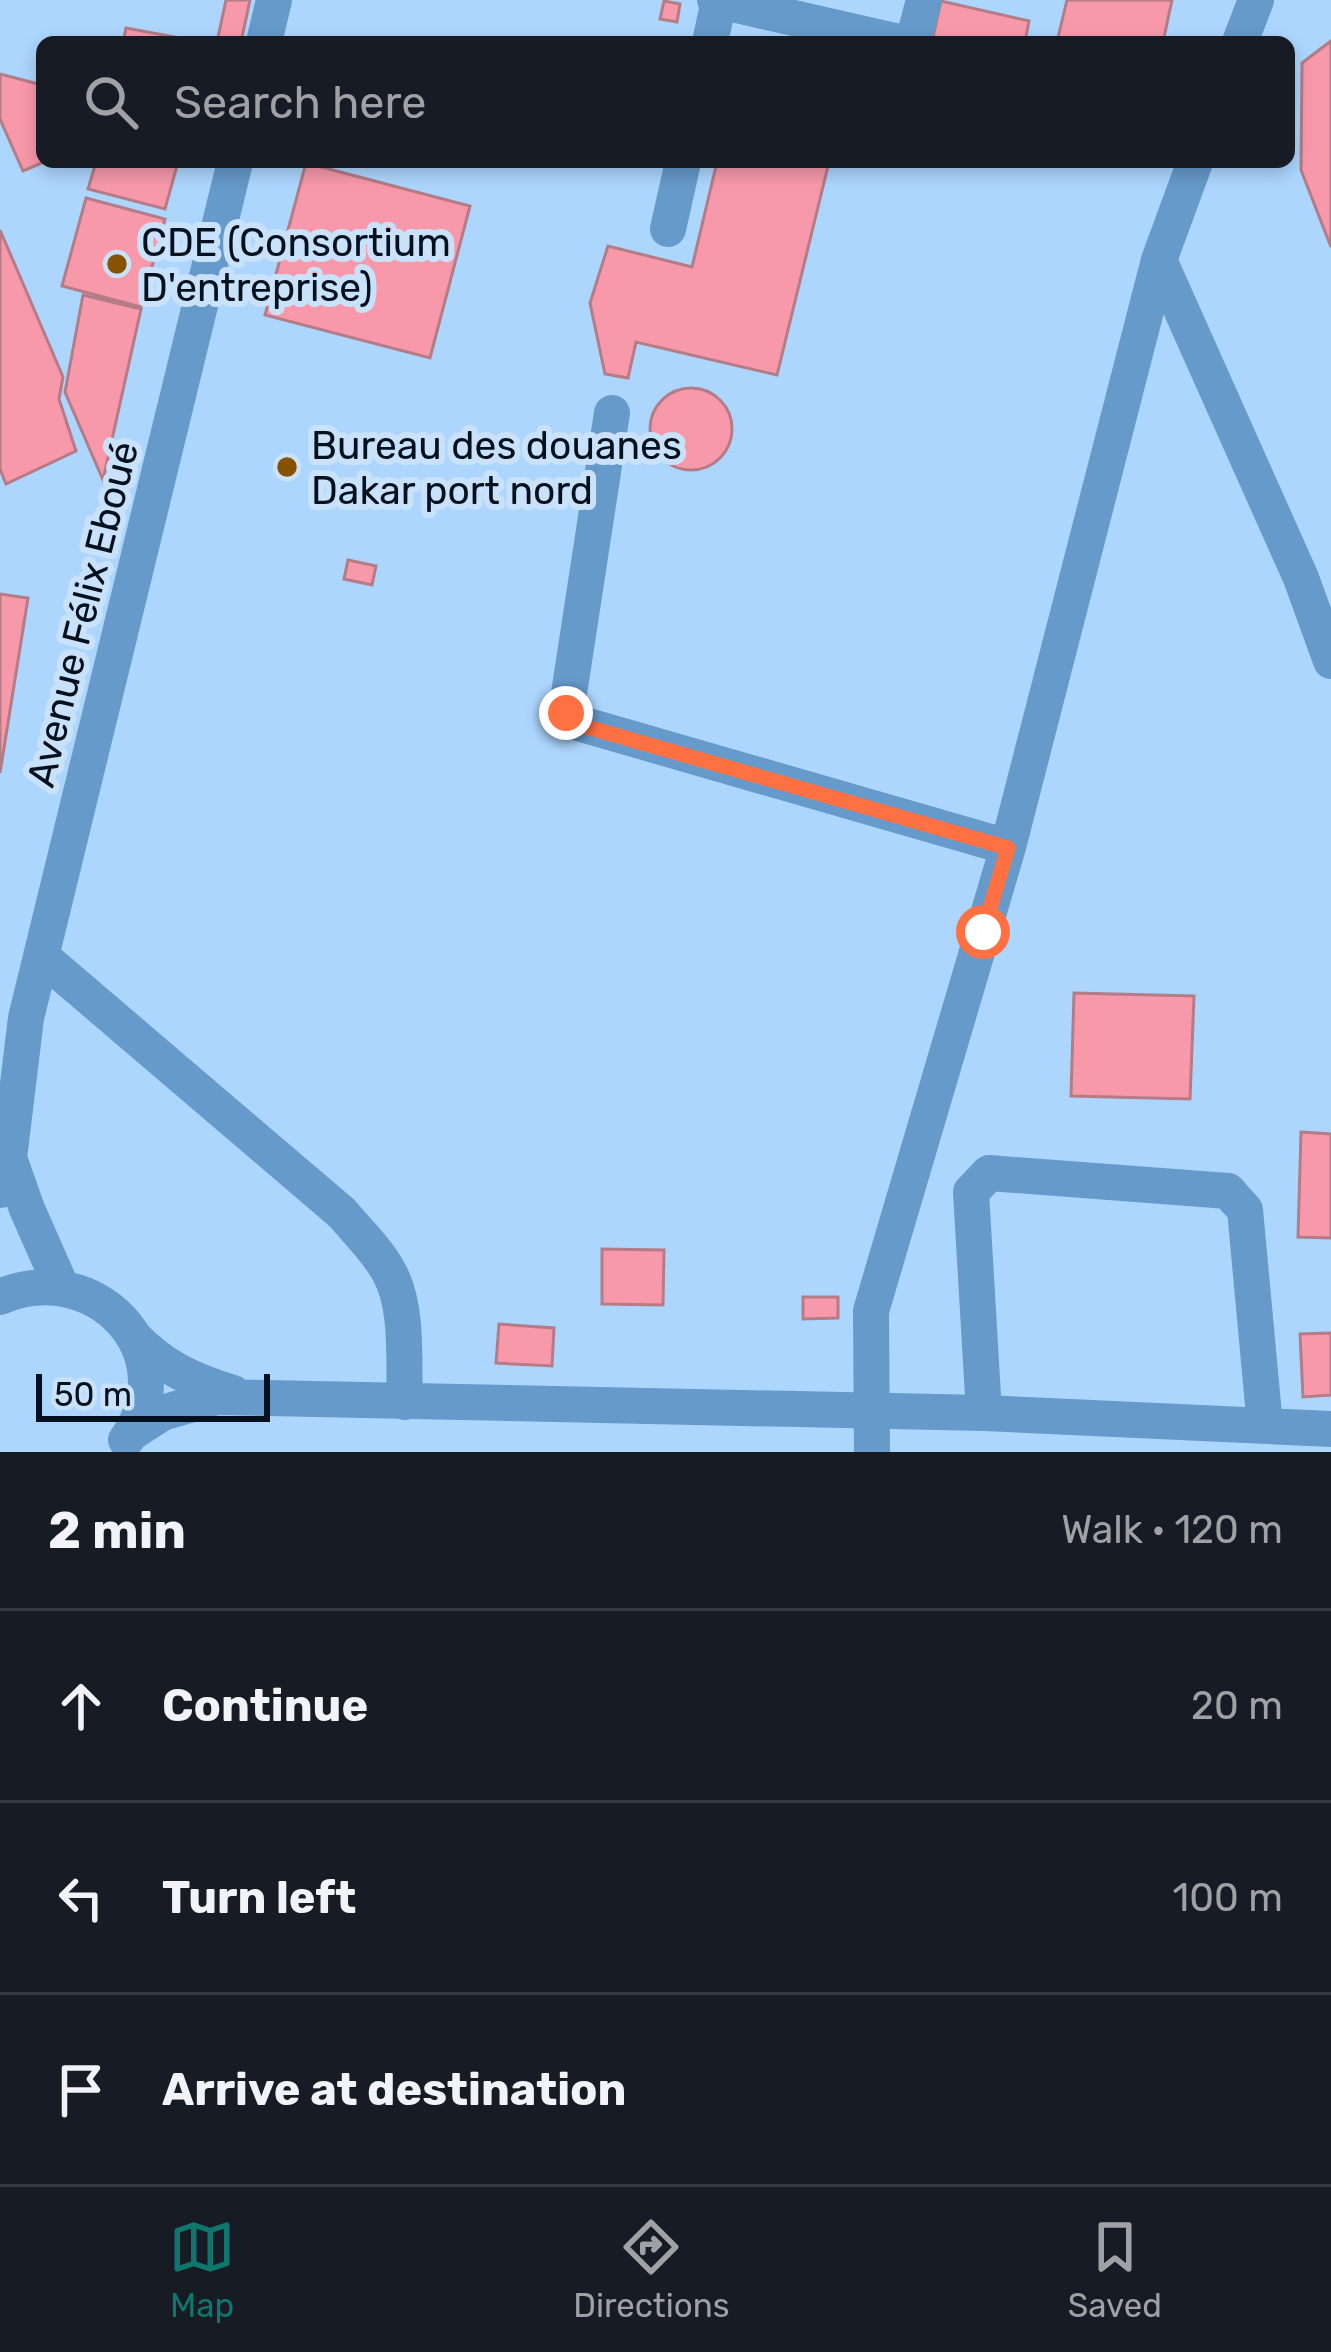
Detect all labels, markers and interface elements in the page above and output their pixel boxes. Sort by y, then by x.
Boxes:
search box [36,36,1295,168]
icon: search [78,69,144,135]
text: Search here [174,76,426,129]
place label: CDE (Consortium D'entreprise) [141,220,451,311]
marker: CDE (Consortium D'entreprise) [104,251,130,277]
place label: Bureau des douanes Dakar port nord [311,423,682,514]
street label: Avenue Félix Eboué [18,437,148,792]
marker: Bureau des douanes Dakar port nord [274,454,300,480]
route end [539,686,593,740]
route start [956,905,1010,959]
scale bar [36,1368,270,1421]
text: 50 m [54,1375,132,1414]
text: 2 min [48,1500,186,1561]
text: Walk · 120 m [1061,1507,1283,1553]
icon: ahead [48,1673,114,1739]
text: Continue [162,1679,368,1732]
text: 20 m [1191,1683,1283,1729]
icon: left [48,1865,114,1931]
text: Turn left [162,1871,356,1924]
text: 100 m [1173,1875,1283,1921]
icon: arrive [48,2057,114,2123]
text: Arrive at destination [162,2063,627,2116]
tab: Map [169,2214,235,2325]
tab: Directions [573,2214,730,2325]
tab: Saved [1068,2214,1162,2325]

